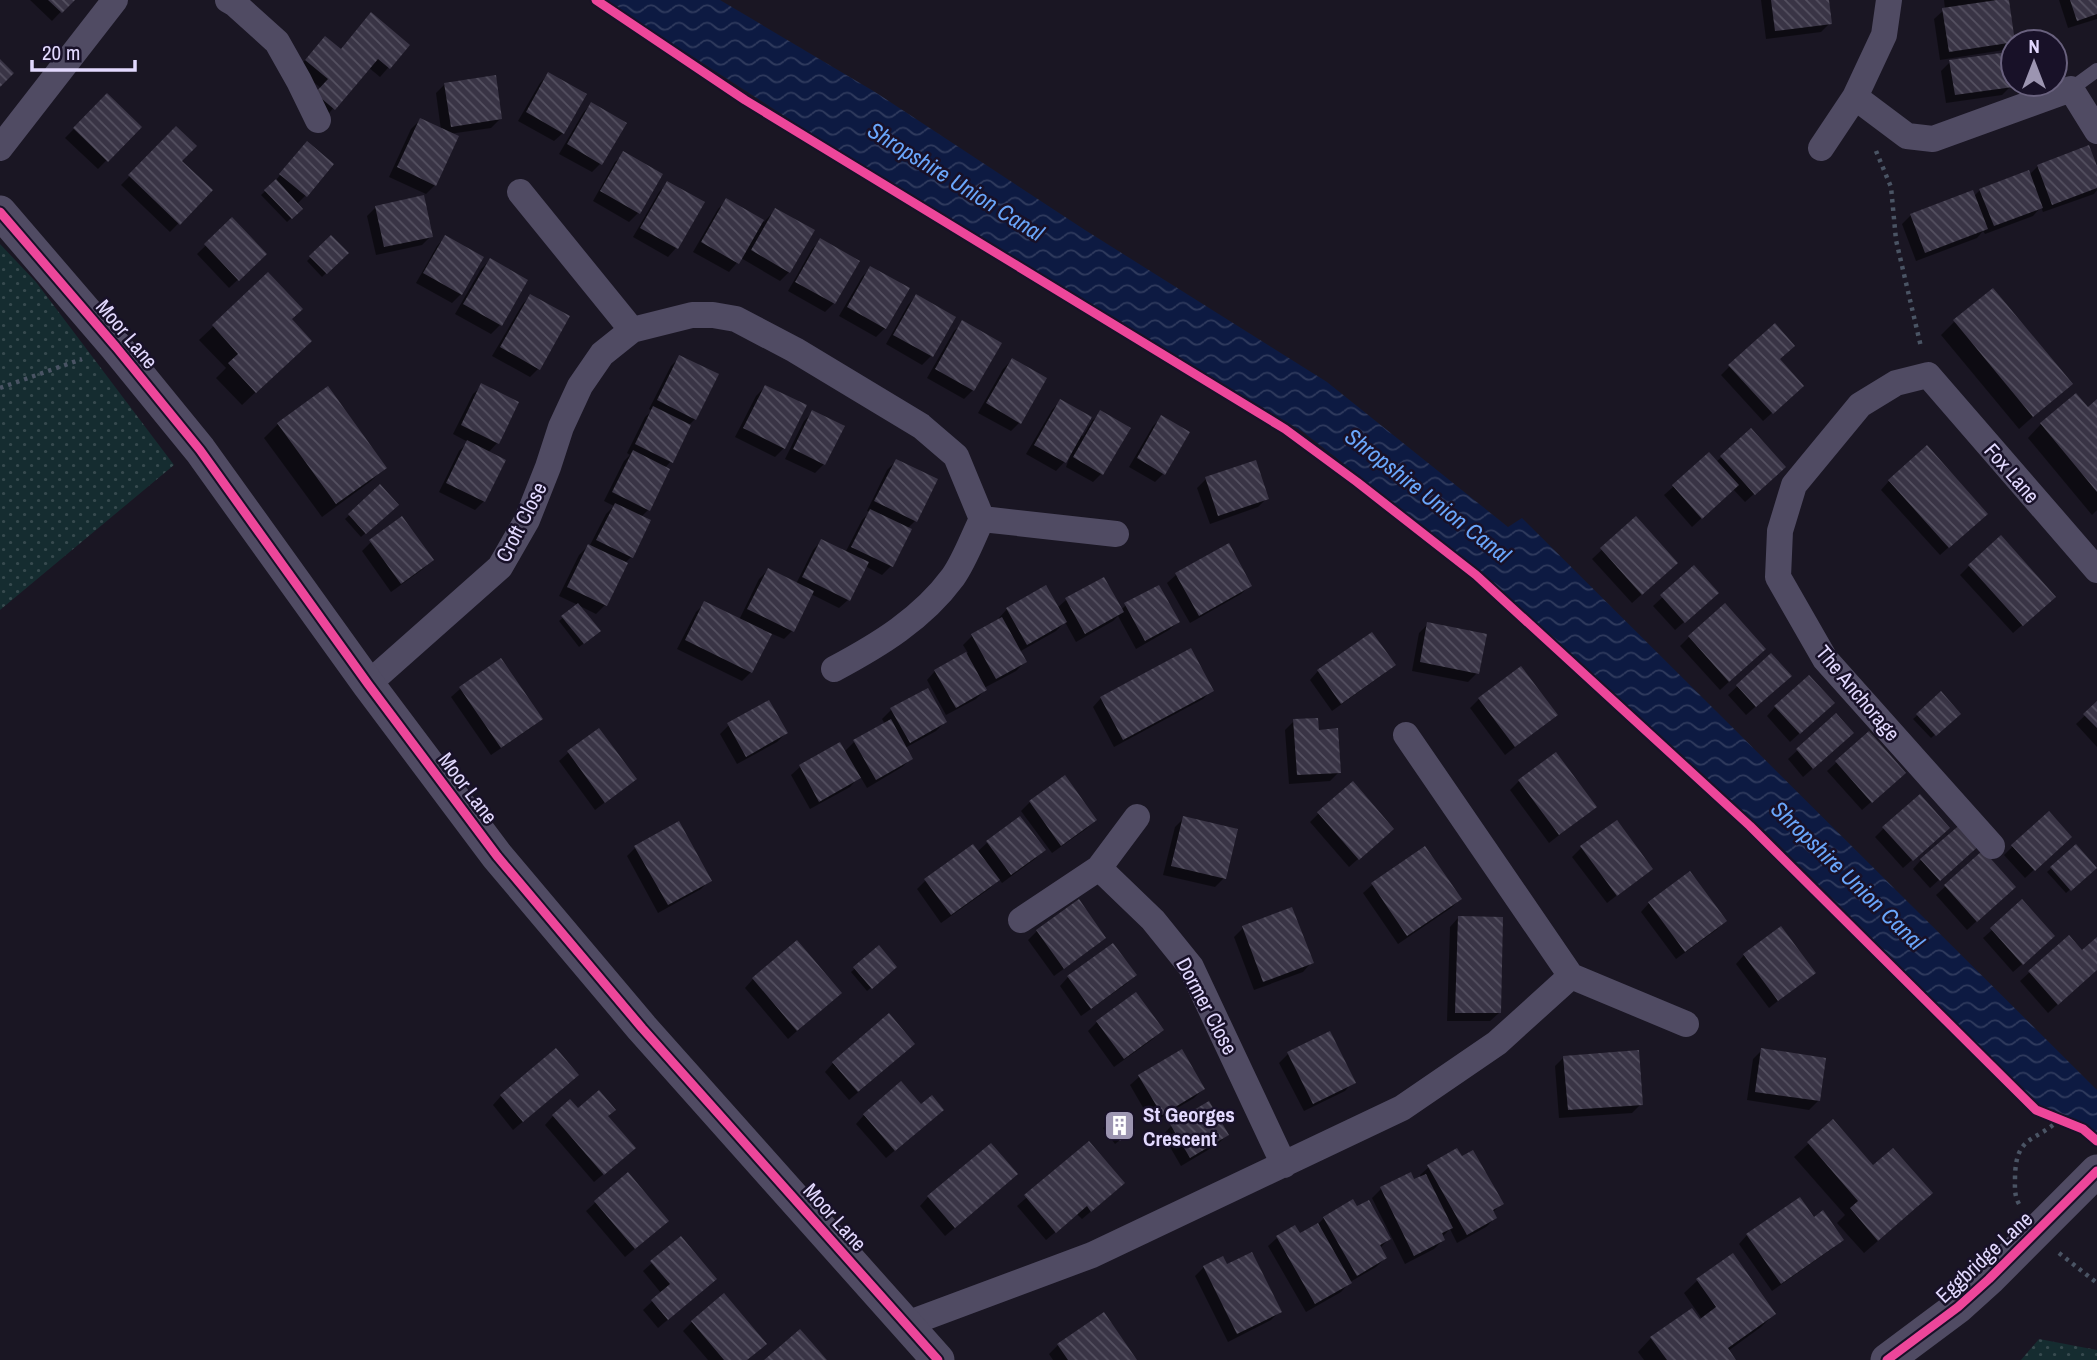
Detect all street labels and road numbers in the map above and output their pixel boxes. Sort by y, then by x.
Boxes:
street label: Moor Lane [89,293,165,375]
street label: Fox Lane [1978,437,2046,509]
street label: Croft Close [489,477,553,567]
street label: The Anchorage [1809,639,1907,747]
street label: Moor Lane [432,746,504,830]
street label: Dormer Close [1169,952,1245,1060]
street label: Moor Lane [797,1177,873,1257]
street label: Eggbridge Lane [1929,1205,2039,1309]

